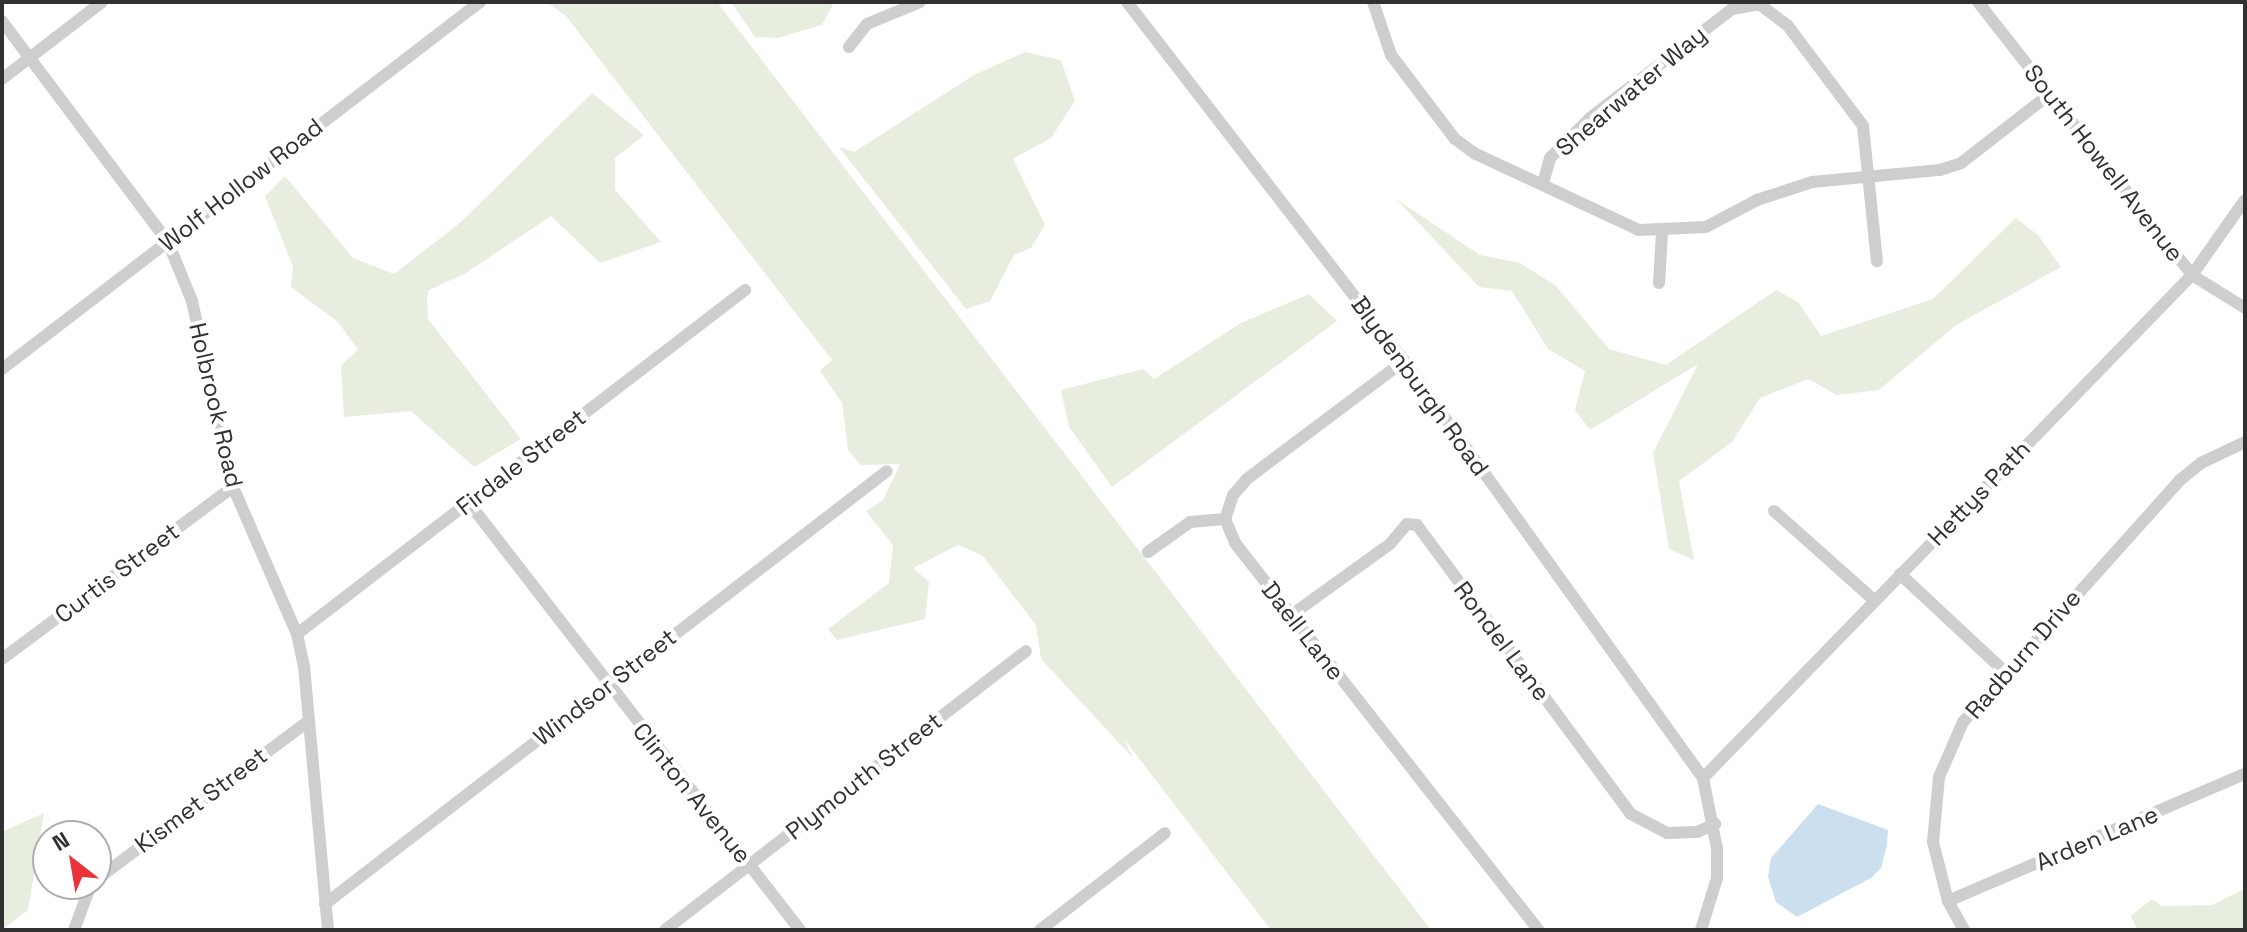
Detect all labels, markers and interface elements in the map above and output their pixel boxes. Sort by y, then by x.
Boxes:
street label: Shearwater Way [1550,20,1712,162]
street label: South Howell Avenue [2018,59,2190,267]
street label: Wolf Hollow Road [154,112,328,258]
street label: Blydenburgh Road [1345,291,1495,481]
street label: Holbrook Road [183,320,249,490]
street label: Firdale Street [451,403,591,521]
street label: Hettys Path [1922,434,2036,552]
street label: Curtis Street [49,517,185,629]
street label: Daell Lane [1256,576,1350,686]
street label: Rondel Lane [1448,576,1556,706]
street label: Radburn Drive [1959,584,2087,724]
street label: Windsor Street [528,622,682,752]
street label: Plymouth Street [780,706,948,846]
street label: Clinton Avenue [626,717,758,869]
street label: Kismet Street [129,741,273,859]
street label: Arden Lane [2031,799,2163,877]
north arrow [32,820,112,900]
text: N [47,825,74,857]

